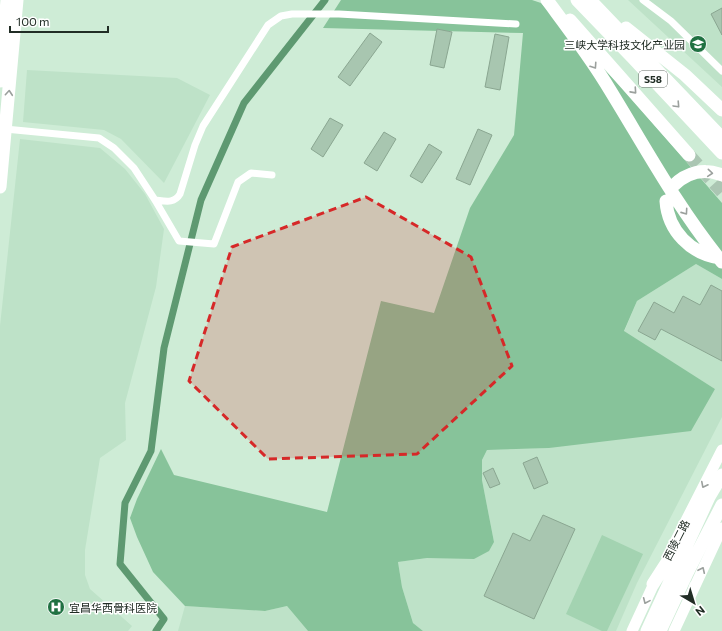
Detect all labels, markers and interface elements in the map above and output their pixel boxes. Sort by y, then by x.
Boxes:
scale bar [10,8,108,34]
text: 100 m [16,14,50,28]
school or university icon: 三峡大学科技文化产业园 [688,34,708,54]
place label: 三峡大学科技文化产业园 [564,38,685,51]
one-way arrow [589,62,597,69]
road number: S58 [639,71,667,87]
one-way arrow [629,86,636,93]
one-way arrow [4,90,13,96]
one-way arrow [672,100,680,108]
one-way arrow [707,168,713,177]
one-way arrow [680,208,688,215]
one-way arrow [702,481,709,488]
street label: 西陵二路 [660,517,692,563]
one-way arrow [697,567,705,575]
north arrow [674,583,714,623]
hospital icon: 宜昌华西骨科医院 [46,597,66,617]
one-way arrow [643,597,651,605]
place label: 宜昌华西骨科医院 [69,601,157,614]
text: N [693,604,708,619]

